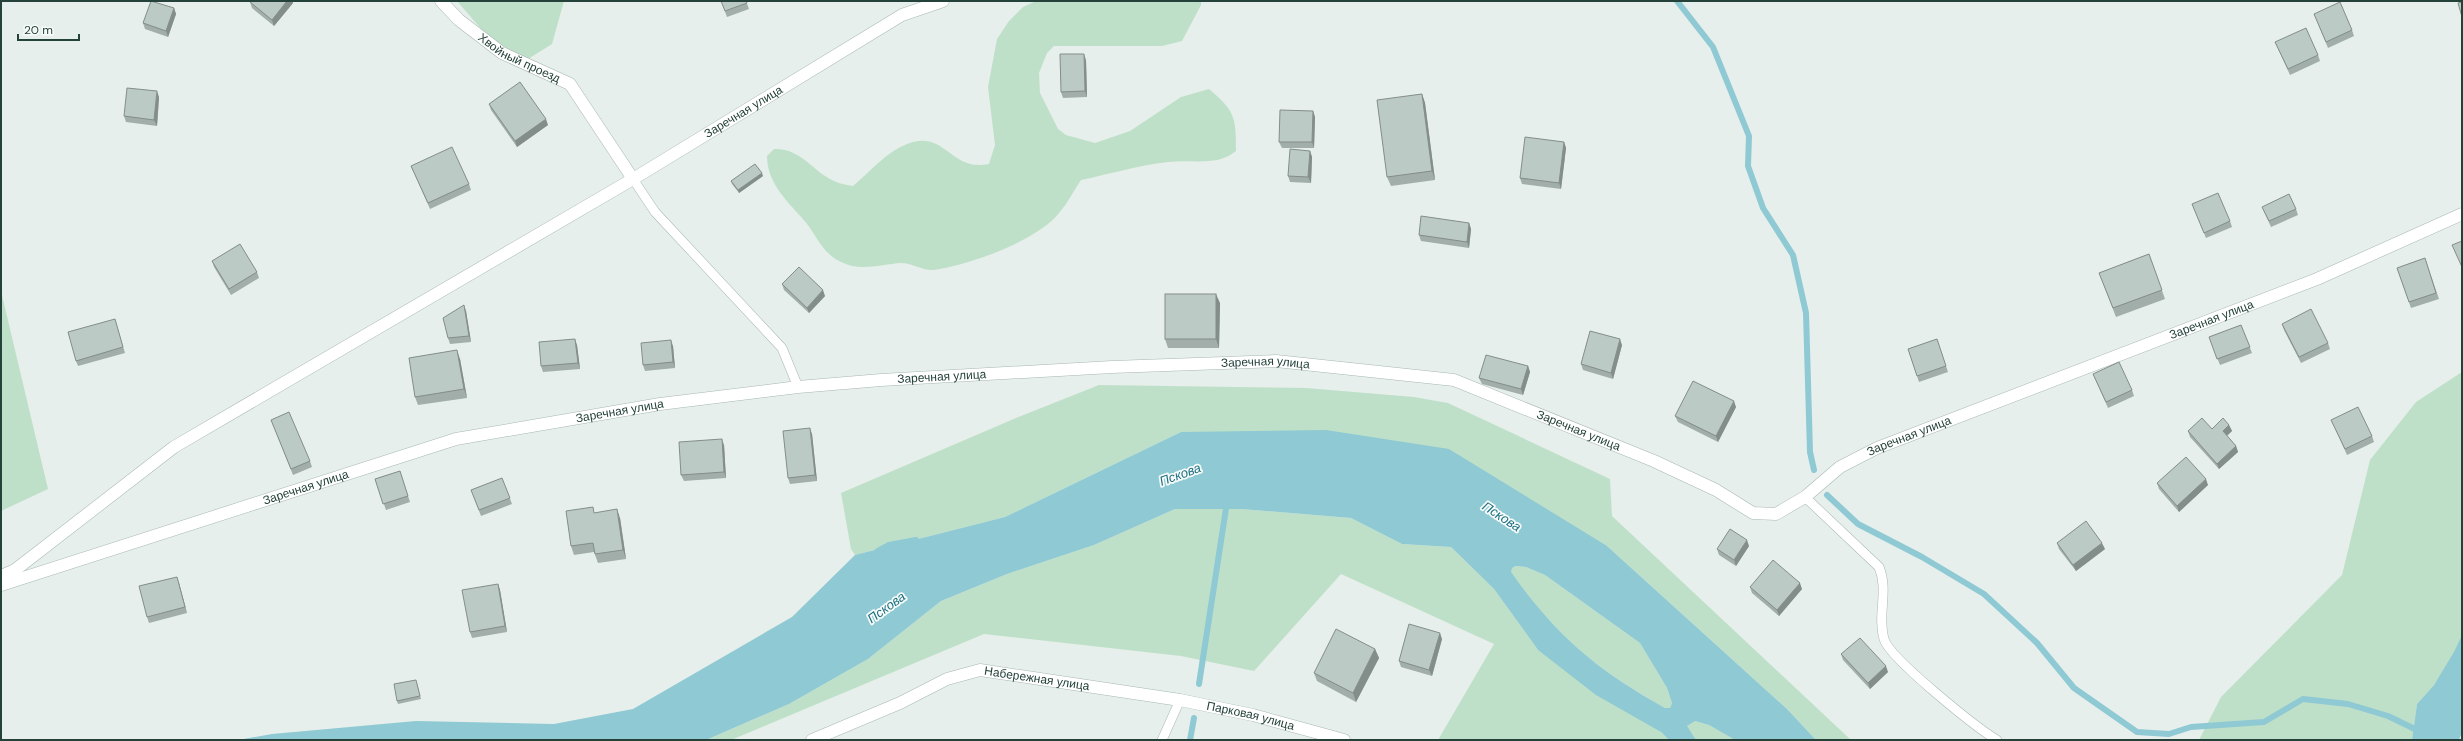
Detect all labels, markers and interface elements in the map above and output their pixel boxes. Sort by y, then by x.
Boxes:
scale bar [18,16,79,42]
text: 20 m [24,22,53,38]
street label: Хвойный проезд [475,30,563,87]
street label: Заречная улица [701,82,786,142]
street label: Заречная улица [2167,296,2256,343]
street label: Заречная улица [1220,353,1311,373]
street label: Заречная улица [897,366,987,387]
street label: Заречная улица [574,396,665,426]
street label: Заречная улица [1534,406,1623,455]
street label: Заречная улица [1864,412,1954,460]
water label: Пскова [1157,459,1203,490]
street label: Заречная улица [261,466,351,508]
water label: Пскова [1479,498,1524,535]
water label: Пскова [864,588,909,627]
street label: Набережная улица [983,663,1091,694]
street label: Парковая улица [1205,698,1297,734]

